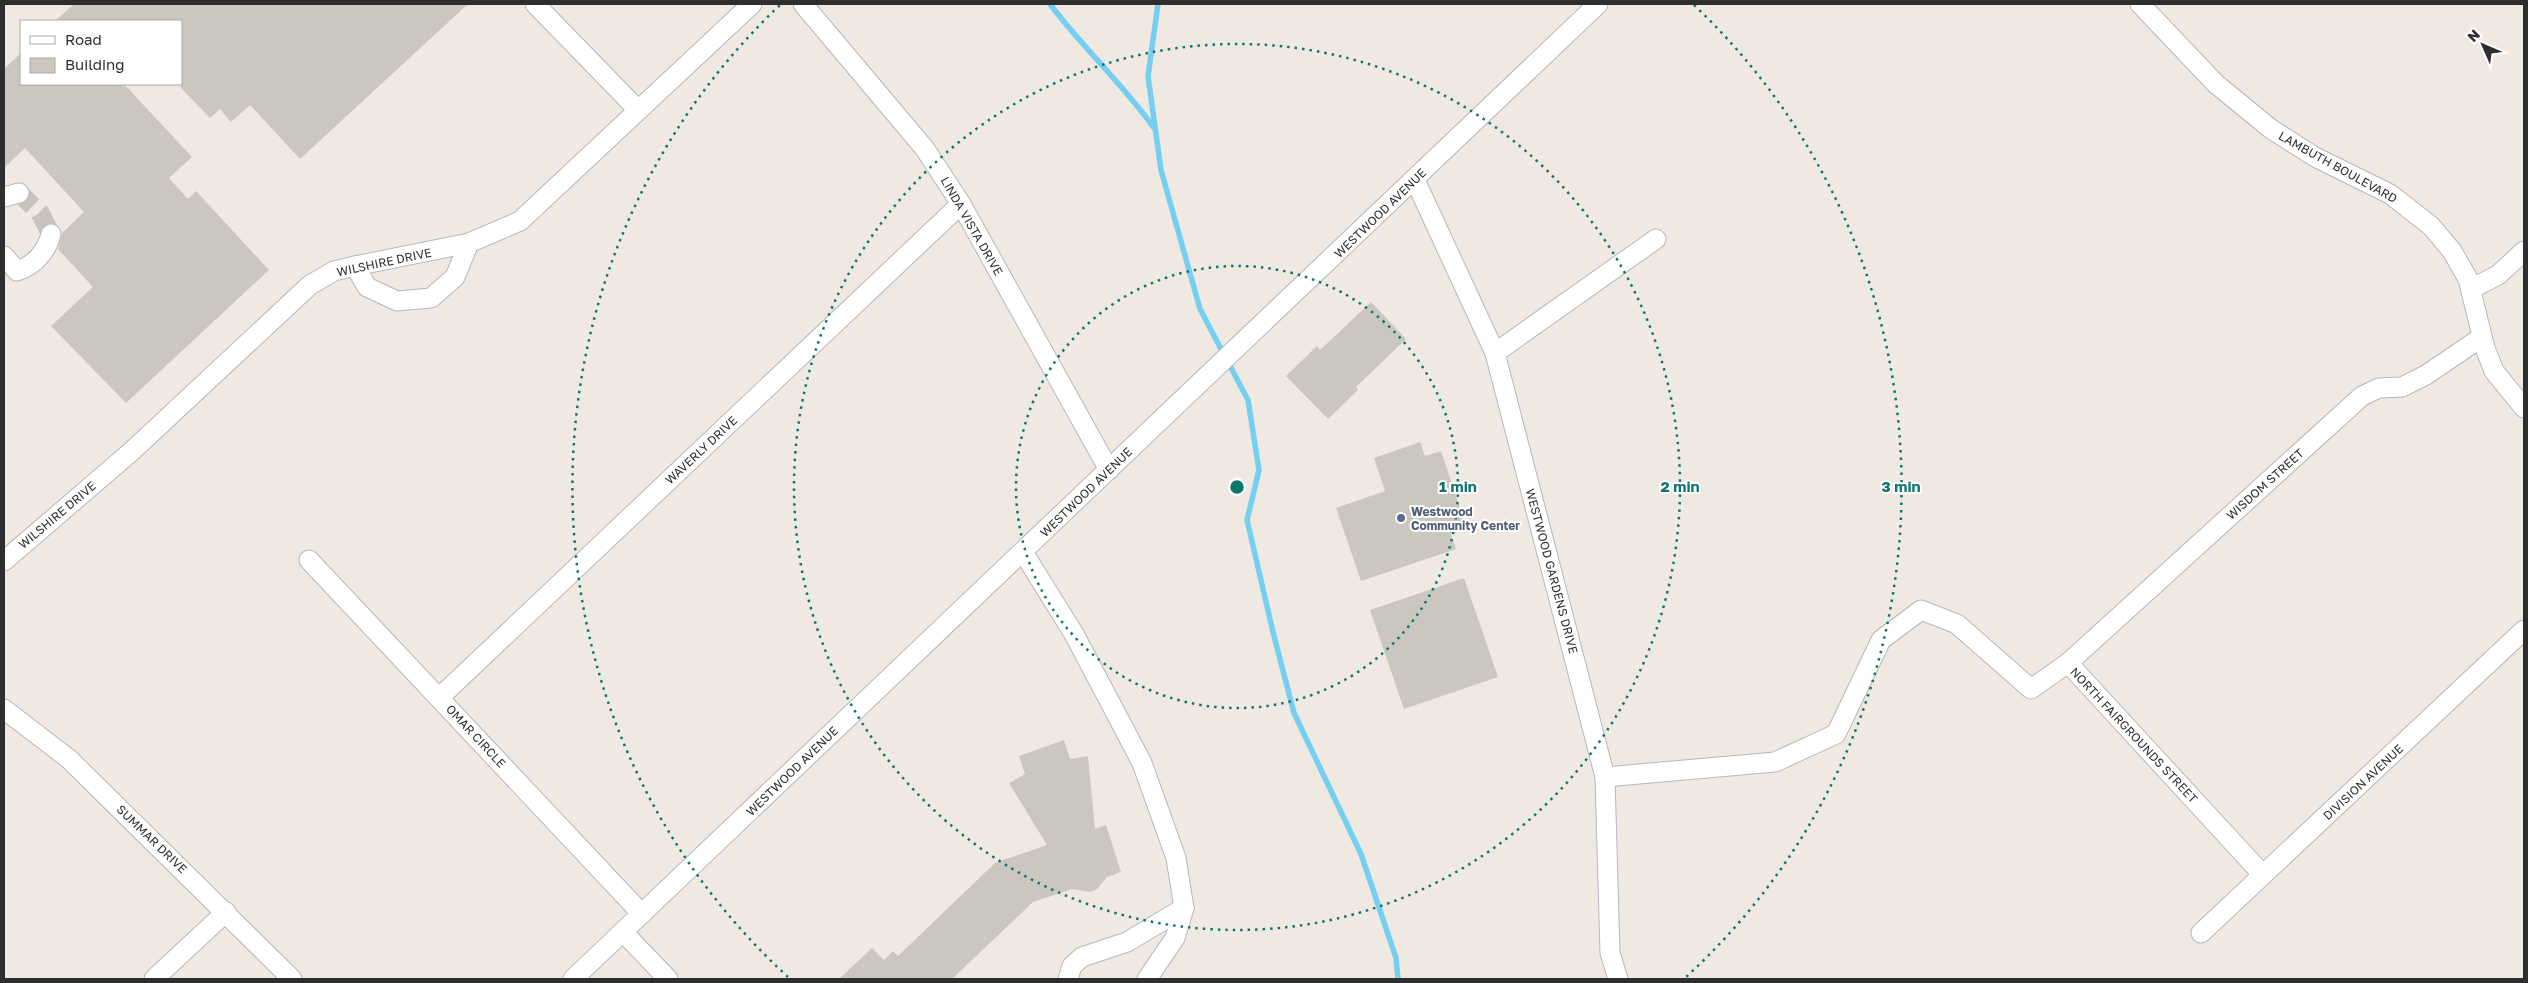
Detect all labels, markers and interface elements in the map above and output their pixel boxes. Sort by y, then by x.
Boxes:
legend [20,20,182,85]
north arrow [2458,20,2508,70]
text: N [2464,26,2483,45]
text: Road [65,30,102,48]
text: Building [65,55,125,73]
street label: LAMBUTH BOULEVARD [2276,128,2400,206]
street label: WESTWOOD AVENUE [1331,165,1429,261]
street label: LINDA VISTA DRIVE [938,174,1006,278]
street label: WILSHIRE DRIVE [335,245,433,279]
street label: WAVERLY DRIVE [662,413,740,487]
street label: WESTWOOD AVENUE [1037,444,1135,540]
street label: WISDOM STREET [2223,445,2307,523]
text: 1 min [1439,477,1477,495]
text: 2 min [1660,477,1700,495]
text: 3 min [1881,477,1921,495]
street label: WILSHIRE DRIVE [15,478,99,552]
centre of rings [1228,478,1246,496]
street label: WESTWOOD GARDENS DRIVE [1523,487,1581,655]
place label: Westwood Community Center [1411,504,1520,533]
marker: Westwood Community Center [1395,512,1407,524]
street label: NORTH FAIRGROUNDS STREET [2067,664,2201,806]
street label: OMAR CIRCLE [443,701,509,771]
street label: WESTWOOD AVENUE [743,723,841,819]
street label: DIVISION AVENUE [2320,741,2406,823]
street label: SUMMAR DRIVE [114,802,190,876]

